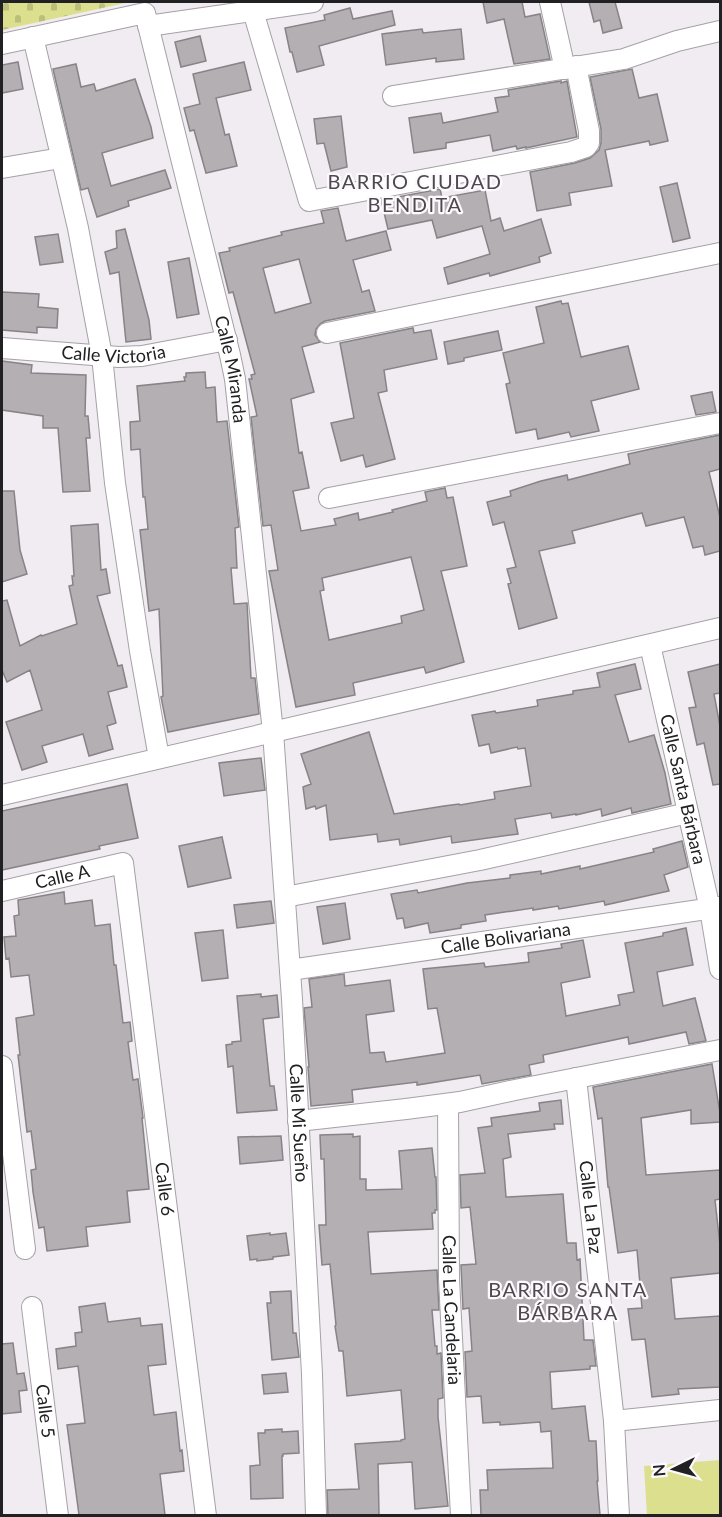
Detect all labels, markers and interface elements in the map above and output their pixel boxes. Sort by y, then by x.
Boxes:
district label: BARRIO CIUDAD BENDITA [328,169,502,216]
street label: Calle Miranda [211,313,252,424]
street label: Calle Victoria [61,340,167,367]
street label: Calle Santa Bárbara [656,712,712,866]
street label: Calle A [33,859,92,893]
street label: Calle Bolivariana [439,917,572,958]
street label: Calle Mi Sueño [285,1063,314,1183]
street label: Calle La Paz [575,1159,607,1255]
street label: Calle 6 [151,1161,180,1217]
street label: Calle La Candelaria [439,1235,466,1385]
district label: BARRIO SANTA BÁRBARA [488,1277,648,1324]
street label: Calle 5 [32,1383,60,1439]
north arrow [644,1439,704,1499]
text: N [649,1463,669,1477]

